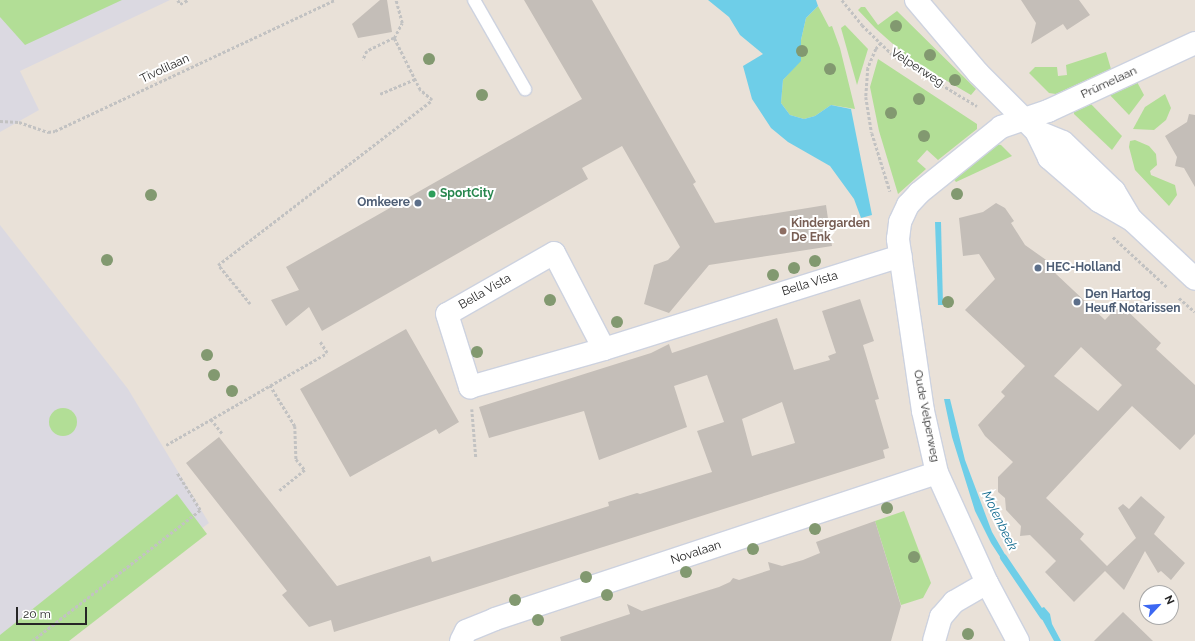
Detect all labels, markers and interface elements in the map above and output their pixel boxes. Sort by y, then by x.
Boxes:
street label: Velperweg [888,46,946,90]
street label: Tivolilaan [138,51,192,87]
street label: Prümelaan [1079,64,1139,102]
place label: SportCity [440,187,494,201]
marker: SportCity [427,189,437,199]
place label: Omkeere [357,196,410,210]
marker: Omkeere [413,198,423,208]
place label: Kindergarden De Enk [791,217,870,245]
marker: Kindergarden De Enk [778,226,788,236]
place label: HEC-Holland [1046,261,1121,275]
marker: HEC-Holland [1033,263,1043,273]
street label: Bella Vista [780,269,840,299]
street label: Bella Vista [456,271,514,313]
place label: Den Hartog Heuff Notarissen [1085,288,1181,316]
marker: Den Hartog Heuff Notarissen [1072,297,1082,307]
street label: Oude Velperweg [910,368,942,464]
water label: Molenbeek [978,489,1020,553]
street label: Novalaan [669,538,723,568]
north arrow [1139,585,1179,625]
text: N [1162,593,1177,607]
scale bar [18,599,89,625]
text: 20 m [23,607,51,621]

